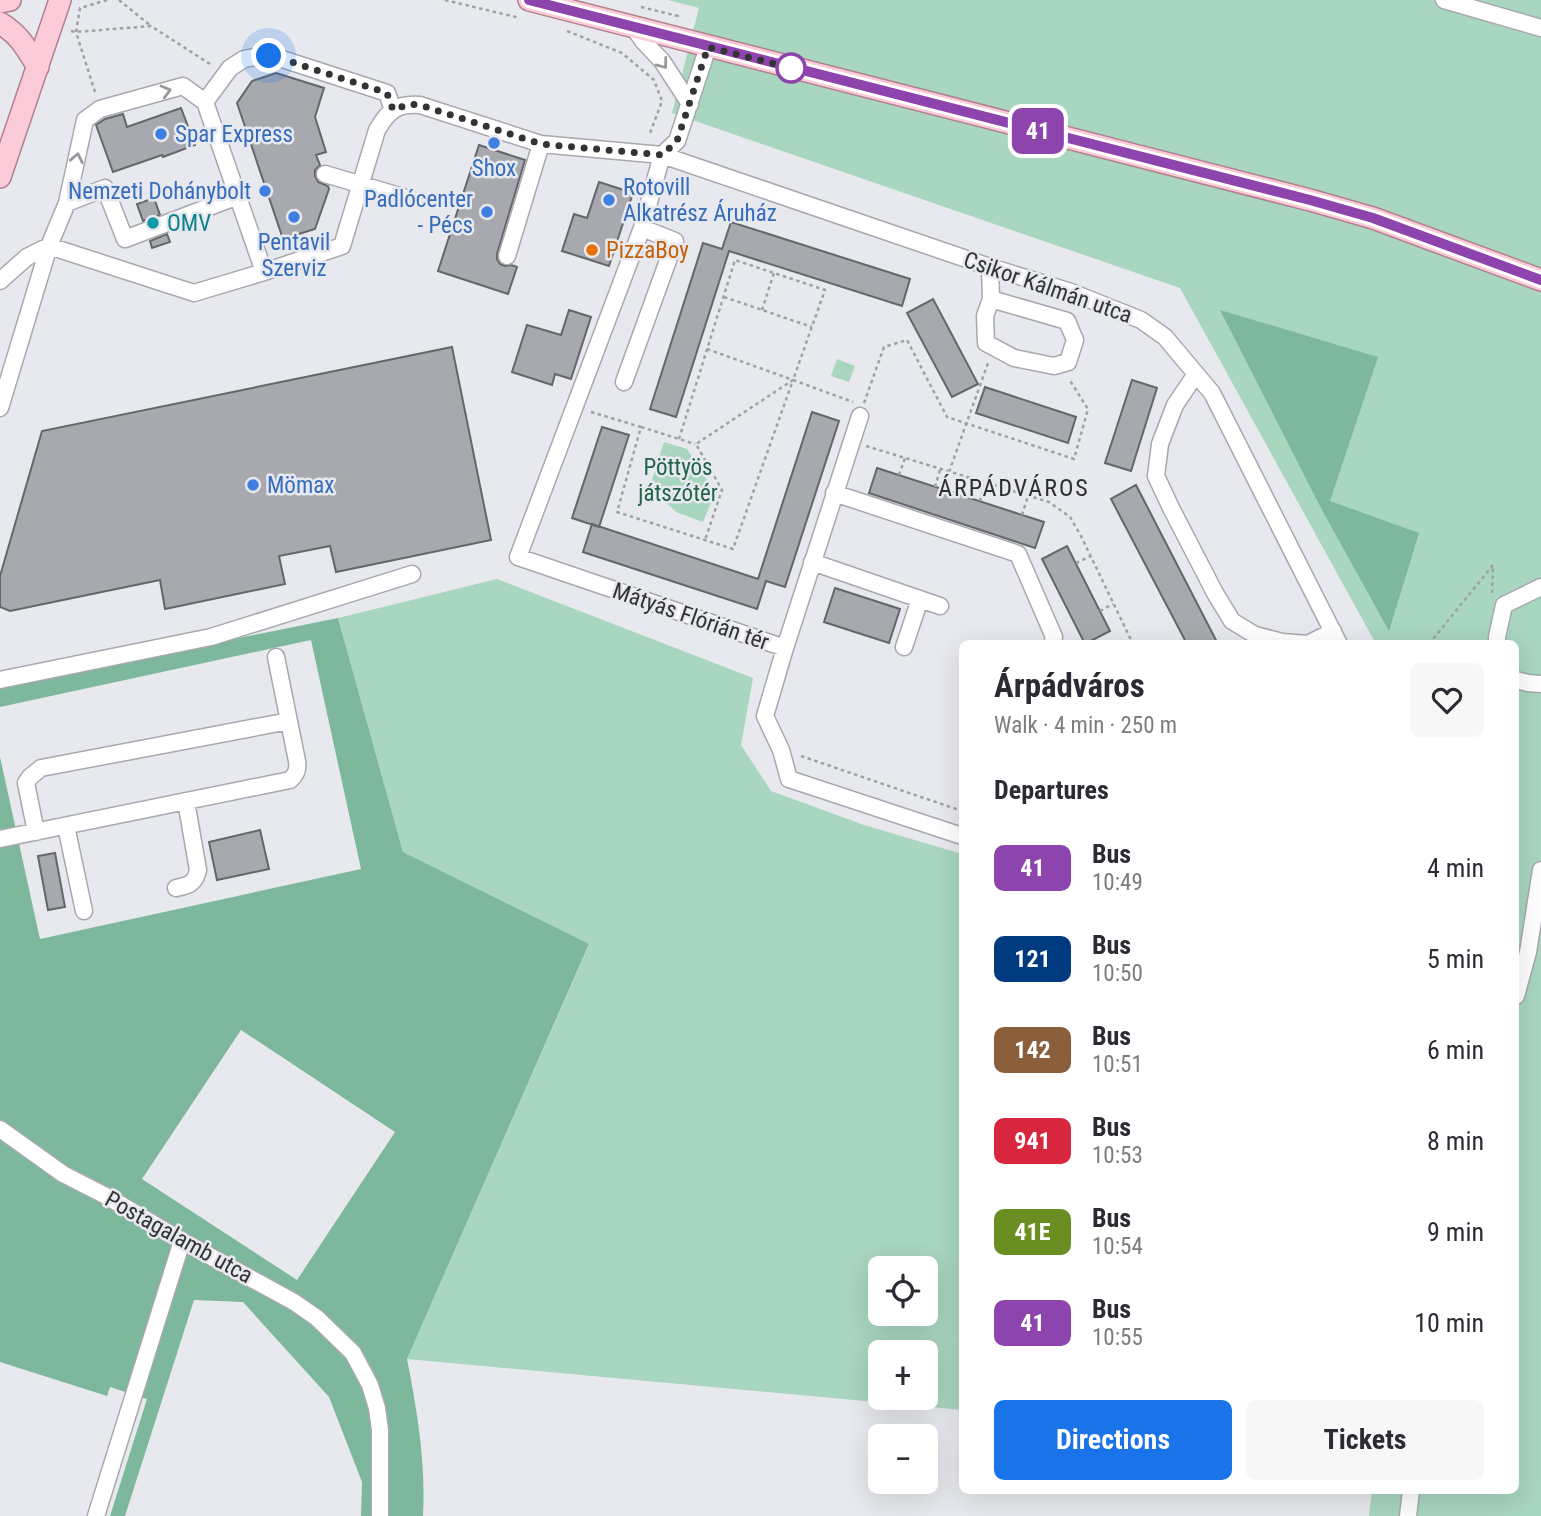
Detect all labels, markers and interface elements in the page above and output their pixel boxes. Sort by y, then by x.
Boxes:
your location [251,38,286,73]
unlabelled marker [776,53,806,83]
one-way arrow [655,56,667,69]
one-way arrow [159,85,171,99]
line badge: 41 [1006,108,1070,154]
text: 41 [1026,117,1050,145]
place label: Spar Express [175,121,293,148]
marker: Spar Express [153,126,169,142]
marker: Shox [486,135,502,151]
one-way arrow [68,152,83,164]
place label: Shox [472,155,516,182]
place label: Rotovill Alkatrész Áruház [623,174,777,227]
place label: Nemzeti Dohánybolt [68,178,251,205]
marker: Nemzeti Dohánybolt [257,183,273,199]
place label: Padlócenter - Pécs [364,186,473,239]
marker: Rotovill Alkatrész Áruház [601,192,617,208]
marker: Padlócenter - Pécs [479,204,495,220]
marker: Pentavil Szerviz [286,209,302,225]
place label: OMV [167,210,211,237]
marker: OMV [145,215,161,231]
place label: Pentavil Szerviz [258,229,330,282]
place label: PizzaBoy [606,237,689,264]
marker: PizzaBoy [584,242,600,258]
street label: Csikor Kálmán utca [960,246,1136,329]
park label: Pöttyös játszótér [637,454,718,507]
place label: Mömax [267,472,334,499]
district label: ÁRPÁDVÁROS [938,474,1090,502]
marker: Mömax [245,477,261,493]
street label: Mátyás Flórián tér [609,577,773,656]
button: heart [1410,663,1484,737]
text: Árpádváros [994,666,1145,705]
text: Walk · 4 min · 250 m [994,712,1177,739]
text: Departures [994,775,1109,805]
text: Bus [1092,839,1131,869]
text: 4 min [1427,853,1484,883]
text: 41 [1020,854,1045,882]
text: 10:49 [1092,869,1143,896]
text: Bus [1092,930,1131,960]
text: 5 min [1427,944,1484,974]
text: 121 [1014,945,1051,973]
text: 10:50 [1092,960,1143,987]
text: Bus [1092,1021,1131,1051]
text: 6 min [1427,1035,1484,1065]
text: 142 [1014,1036,1051,1064]
text: 10:51 [1092,1051,1143,1078]
text: Bus [1092,1112,1131,1142]
text: 8 min [1427,1126,1484,1156]
text: 941 [1014,1127,1051,1155]
text: 10:53 [1092,1142,1143,1169]
street label: Postagalamb utca [100,1186,257,1289]
text: Bus [1092,1203,1131,1233]
text: 9 min [1427,1217,1484,1247]
text: 41E [1014,1218,1051,1246]
text: 10:54 [1092,1233,1143,1260]
map controls [868,1256,938,1494]
button: locate [868,1256,938,1326]
text: Bus [1092,1294,1131,1324]
text: 10 min [1414,1308,1484,1338]
text: 41 [1020,1309,1045,1337]
text: 10:55 [1092,1324,1143,1351]
button: + [868,1340,938,1410]
button: Directions [994,1400,1232,1480]
button: Tickets [1246,1400,1484,1480]
button: − [868,1424,938,1494]

